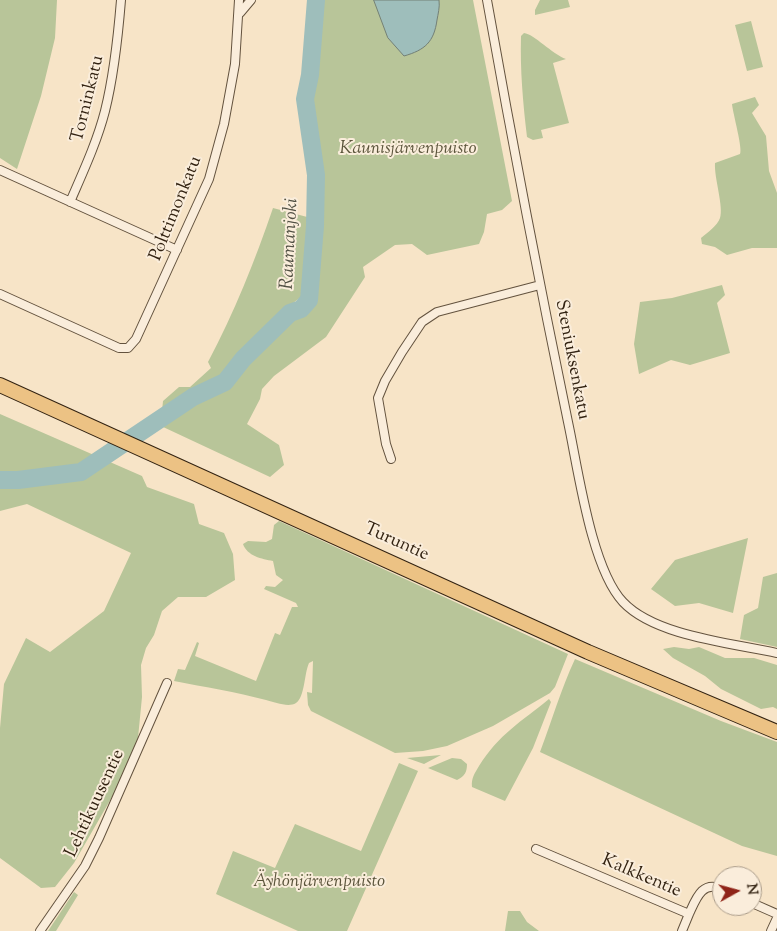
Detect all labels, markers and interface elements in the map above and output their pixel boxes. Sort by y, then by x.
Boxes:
street label: Torninkatu [68,53,110,145]
park label: Kaunisjärvenpuisto [339,139,477,161]
street label: Polttimonkatu [146,153,208,265]
water label: Raumanjoki [277,198,305,290]
street label: Steniuksenkatu [549,298,593,422]
street label: Turuntie [360,519,432,567]
street label: Lehtikuusentie [62,747,130,861]
street label: Kalkkentie [598,851,684,903]
north arrow [712,866,762,916]
park label: Äyhönjärvenpuisto [253,872,385,894]
text: N [740,883,762,896]

